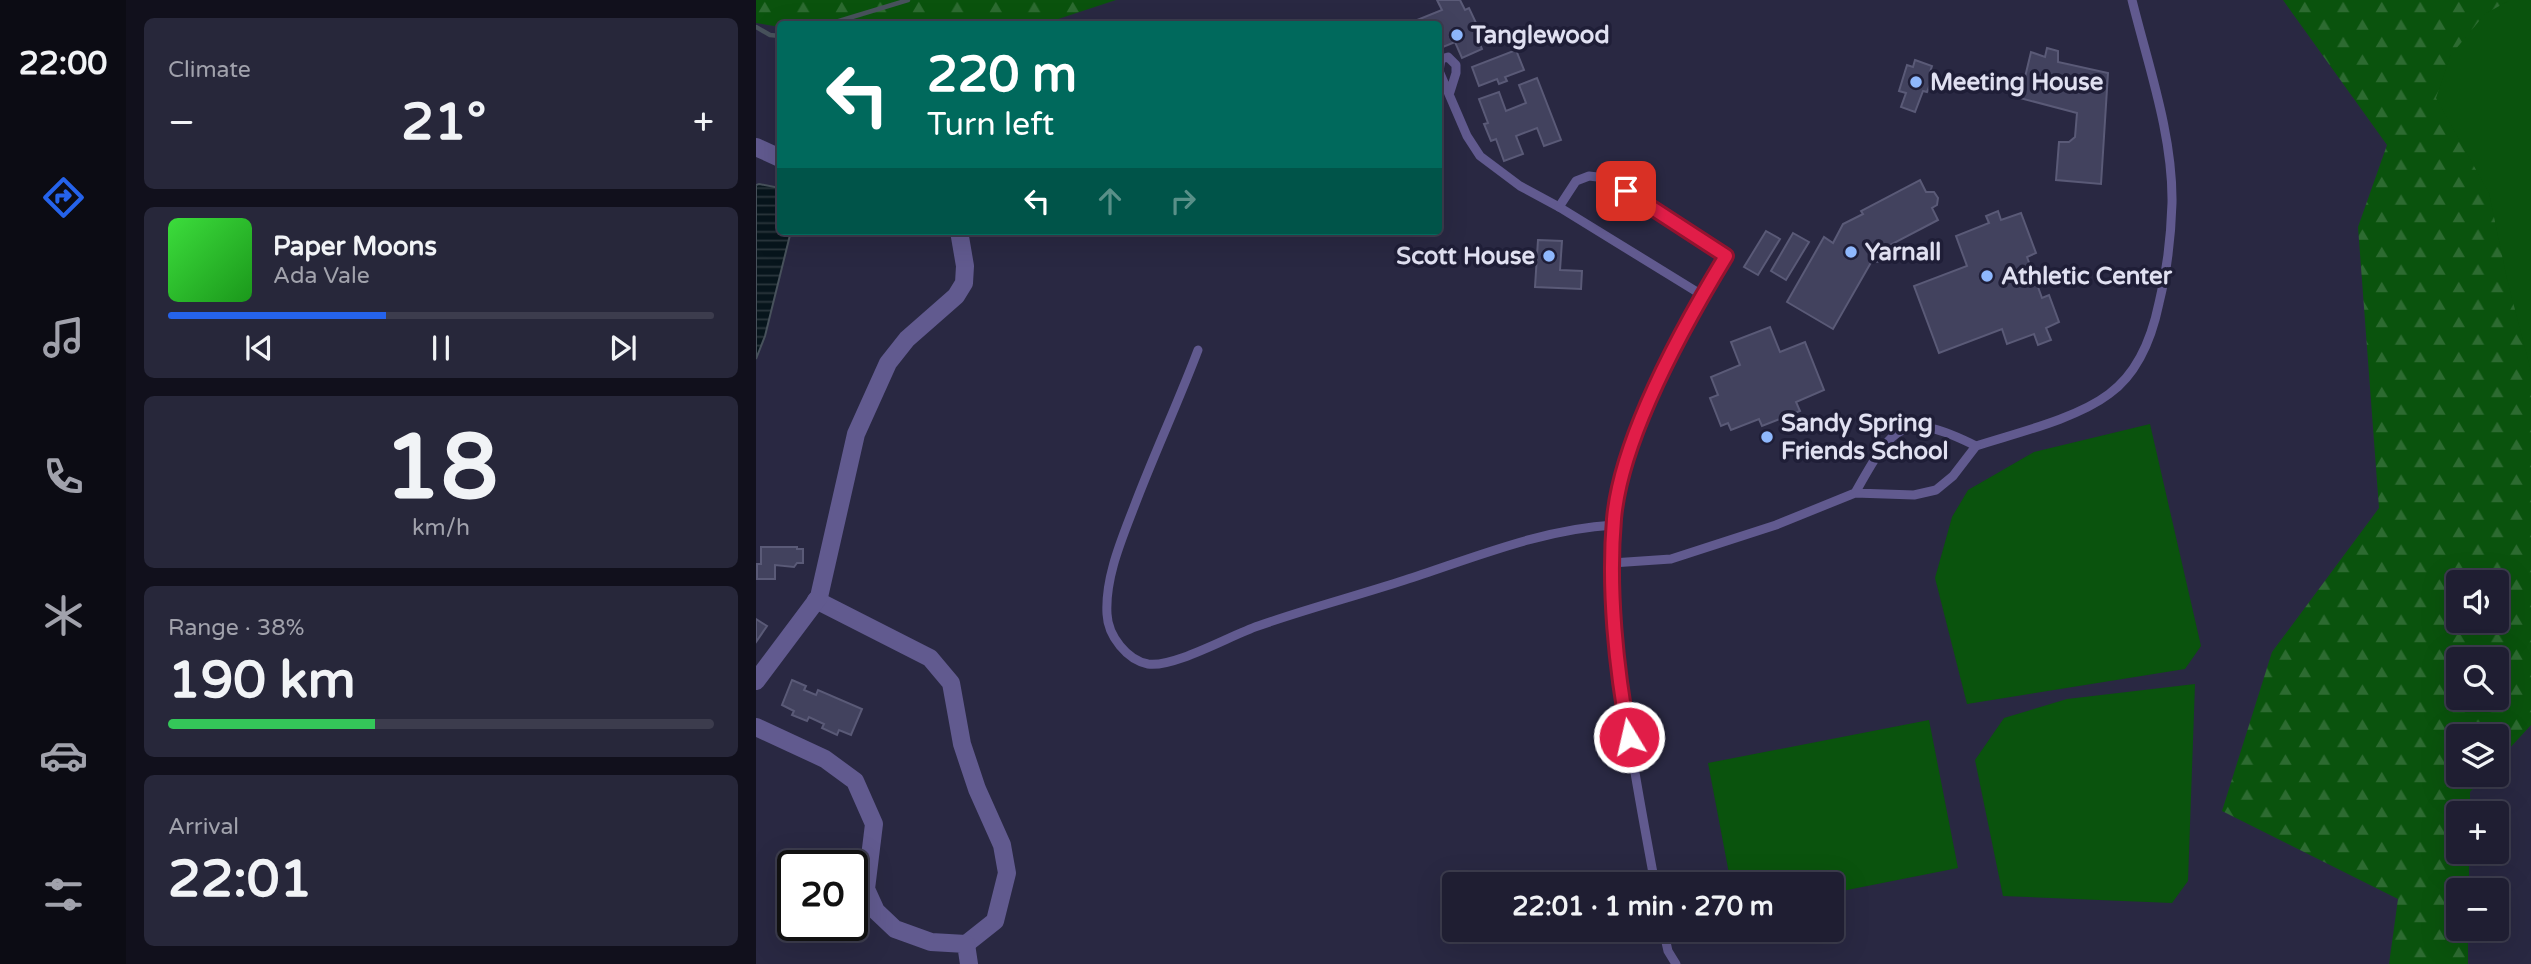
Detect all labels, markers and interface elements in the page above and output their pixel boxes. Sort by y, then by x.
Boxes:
place label: Tanglewood [1470,21,1610,50]
marker: Tanglewood [1449,27,1465,43]
text: 22:00 [19,45,107,83]
text: 220 m [927,46,1077,105]
icon: left [812,49,903,140]
text: Climate [168,56,251,84]
place label: Meeting House [1930,68,2104,97]
marker: Meeting House [1908,74,1924,90]
text: 21° [401,91,486,154]
text: − [168,100,195,146]
text: + [693,100,714,146]
text: Turn left [927,106,1054,144]
pin [1596,161,1656,221]
icon: arrive [1607,172,1645,210]
icon: directions [39,173,88,222]
icon: left [1018,182,1056,220]
icon: ahead [1091,182,1129,220]
icon: right [1164,182,1202,220]
text: Paper Moons [273,231,437,262]
place label: Yarnall [1865,238,1941,267]
place label: Scott House [1396,242,1535,271]
marker: Yarnall [1843,244,1859,260]
marker: Scott House [1541,248,1557,264]
text: Ada Vale [273,262,370,290]
place label: Athletic Center [2001,262,2173,291]
marker: Athletic Center [1979,268,1995,284]
icon: music [39,313,88,362]
icon: previous [240,329,278,367]
icon: pause [422,329,460,367]
icon: next [604,329,642,367]
place label: Sandy Spring Friends School [1781,409,1949,466]
text: 18 [384,413,498,523]
marker: Sandy Spring Friends School [1759,429,1775,445]
icon: phone [39,452,88,501]
text: km/h [412,514,470,542]
map controls [2446,570,2509,941]
button: sound [2446,570,2509,633]
icon: climate [39,591,88,640]
text: Range · 38% [168,614,304,642]
button: search [2446,647,2509,710]
text: 190 km [168,649,356,712]
position arrow [1592,700,1666,774]
button: layers [2446,724,2509,787]
icon: car [39,731,88,780]
button: + [2446,801,2509,864]
text: Arrival [168,813,239,841]
text: 22:01 [168,848,312,911]
speed limit sign: 20 [777,850,868,941]
icon: filters [39,870,88,919]
button: − [2446,878,2509,941]
text: 22:01 · 1 min · 270 m [1512,891,1774,922]

